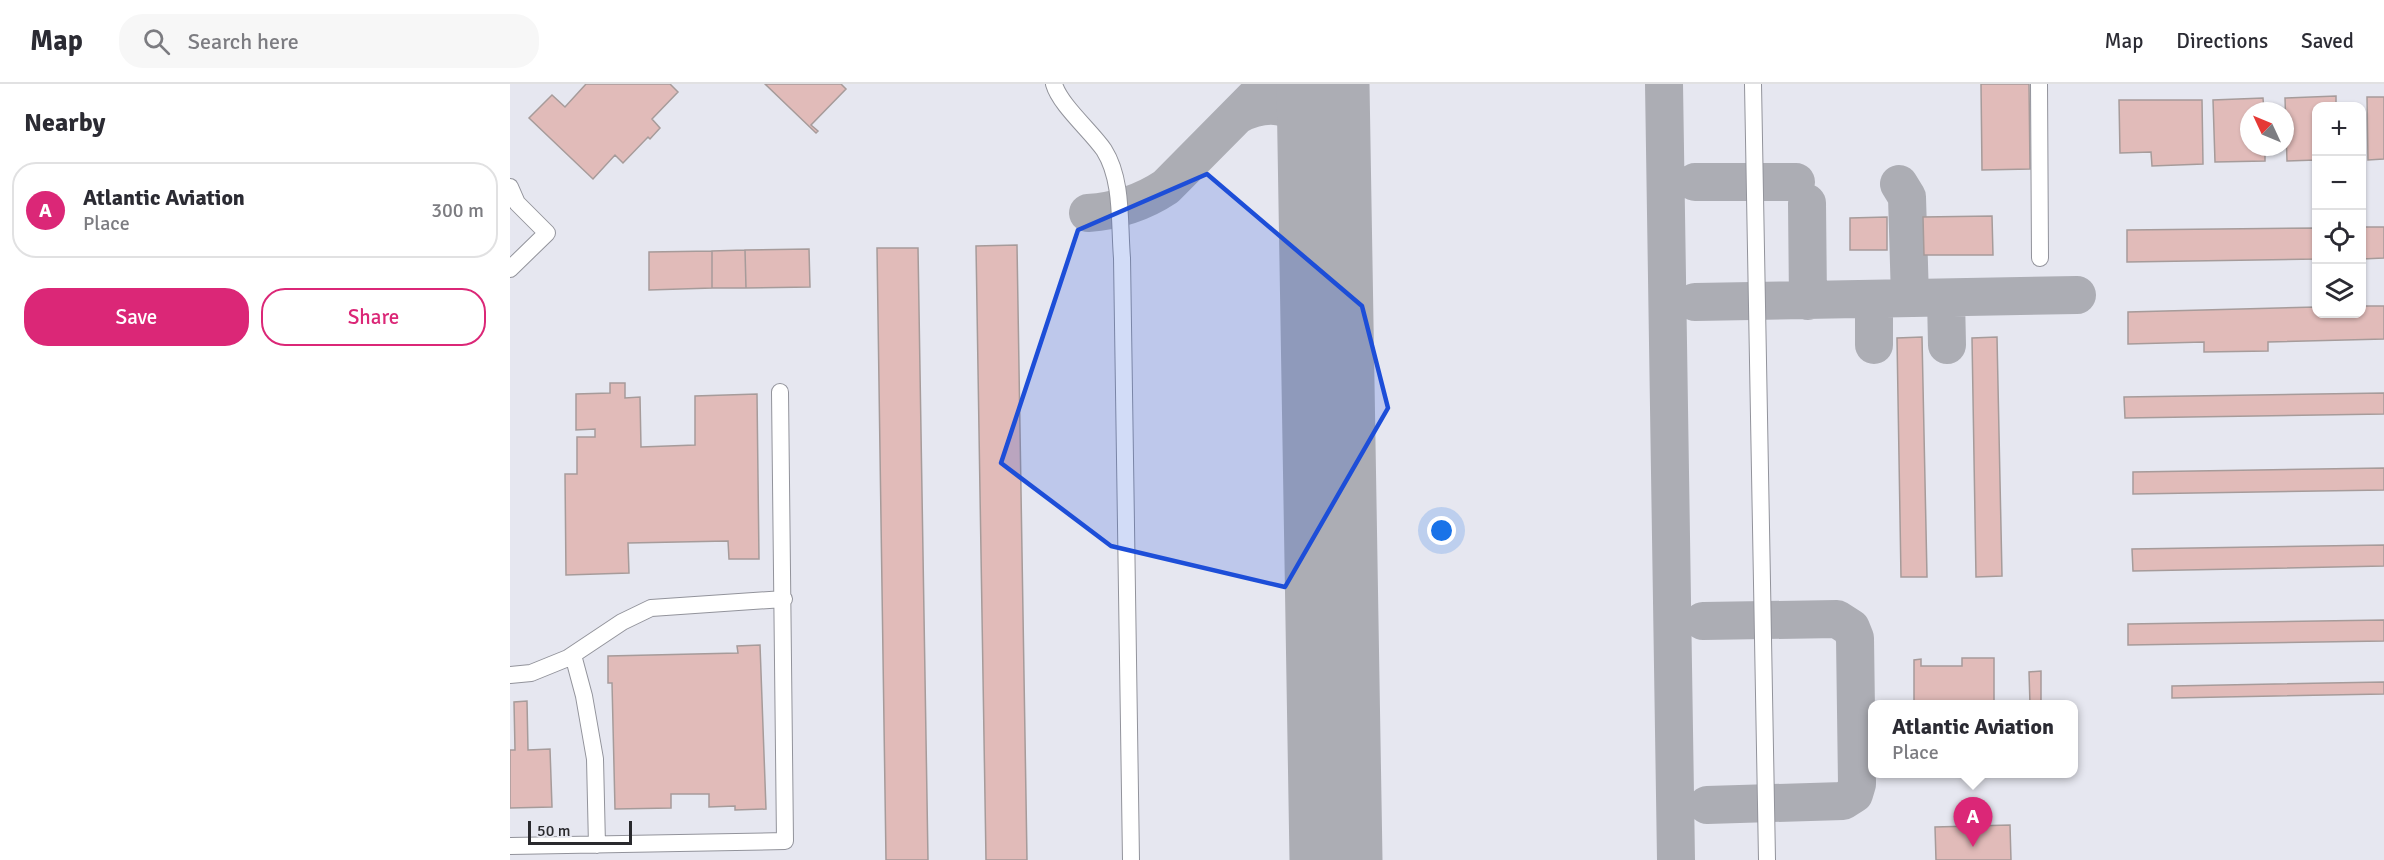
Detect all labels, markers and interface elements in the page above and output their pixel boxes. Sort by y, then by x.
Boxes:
search box [119,14,539,68]
text: Map [30,24,83,58]
icon: search [140,25,173,58]
text: Search here [188,28,299,55]
text: Map [2105,28,2143,54]
text: Directions [2176,28,2268,54]
text: Saved [2301,28,2354,54]
north arrow [2240,102,2294,156]
map controls [2312,102,2366,318]
button: + [2312,102,2366,156]
text: Nearby [24,107,105,139]
button: − [2312,156,2366,210]
text: Atlantic Aviation [83,184,245,211]
text: A [39,198,52,223]
text: 300 m [431,198,484,223]
button: locate [2312,210,2366,264]
text: Place [83,211,130,236]
button: layers [2312,264,2366,318]
button: Save [24,288,249,346]
button: Share [261,288,486,346]
your location [1427,516,1456,545]
popup [1868,700,2078,778]
text: Atlantic Aviation [1892,713,2054,740]
text: Place [1892,740,1939,765]
pin: A [1954,798,1992,847]
scale bar [528,818,632,846]
text: 50 m [537,821,571,841]

